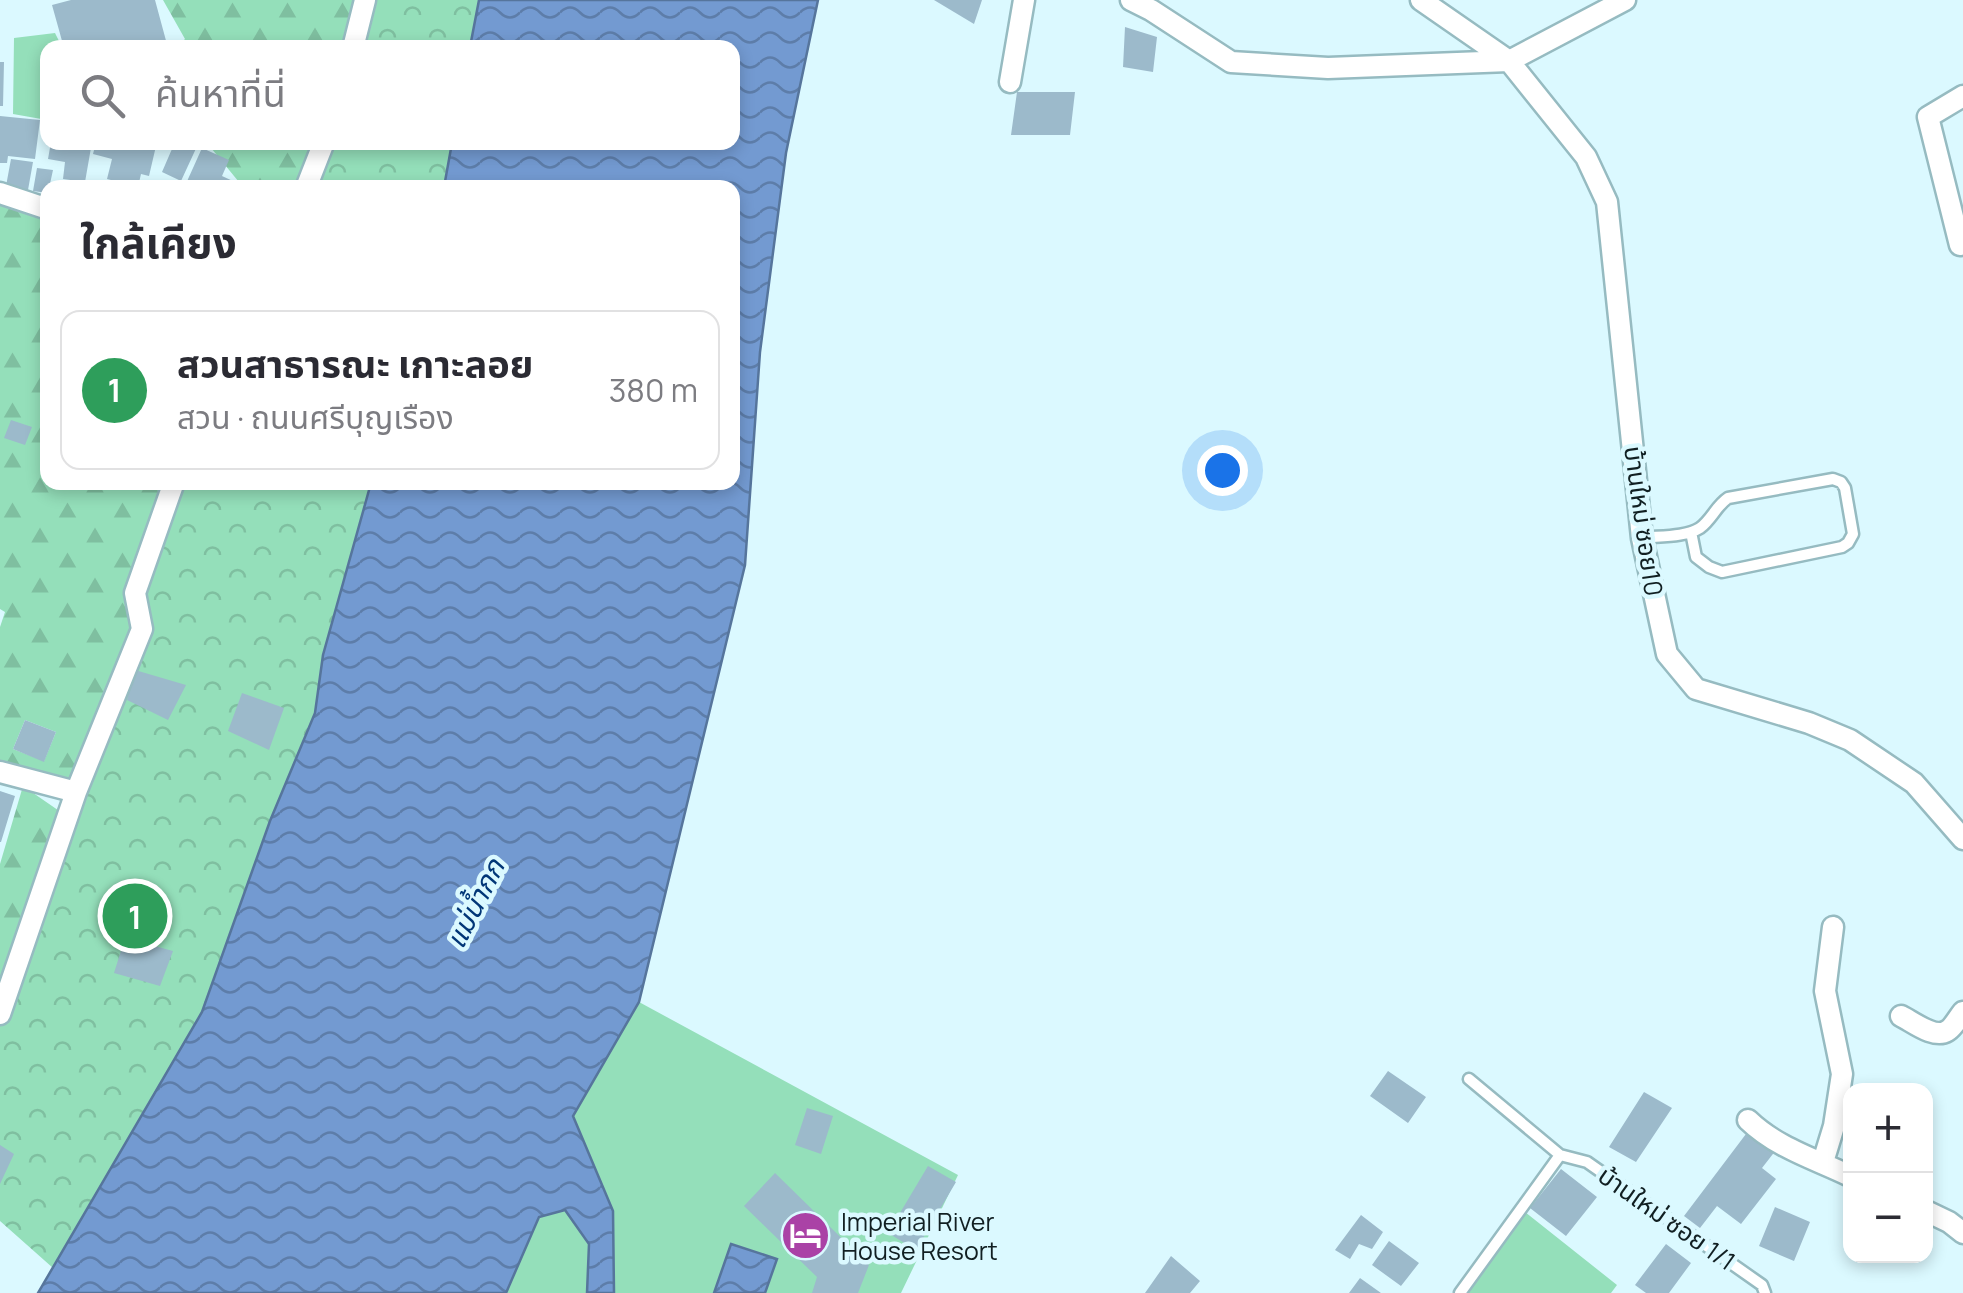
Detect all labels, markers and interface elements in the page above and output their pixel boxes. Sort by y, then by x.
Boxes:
search box [40,40,740,150]
text: ค้นหาที่นี่ [155,66,286,118]
icon: search [75,68,130,123]
text: ใกล้เคียง [80,213,237,271]
text: สวนสาธารณะ เกาะลอย [177,337,533,389]
text: 1 [107,368,122,412]
text: 380 m [609,368,698,412]
text: สวน · ถนนศรีบุญเรือง [177,395,454,439]
street label: บ้านใหม่ ซอย10 [1616,444,1672,598]
your location [1197,445,1248,496]
water label: แม่น้ำกก [435,851,513,954]
pin: 1 [102,878,168,954]
map controls [1843,1083,1933,1263]
button: + [1843,1083,1933,1173]
street label: บ้านใหม่ ซอย 1/1 [1591,1158,1743,1278]
button: − [1843,1173,1933,1263]
place label: Imperial River House Resort [841,1204,998,1268]
hotel icon: Imperial River House Resort [780,1209,832,1261]

